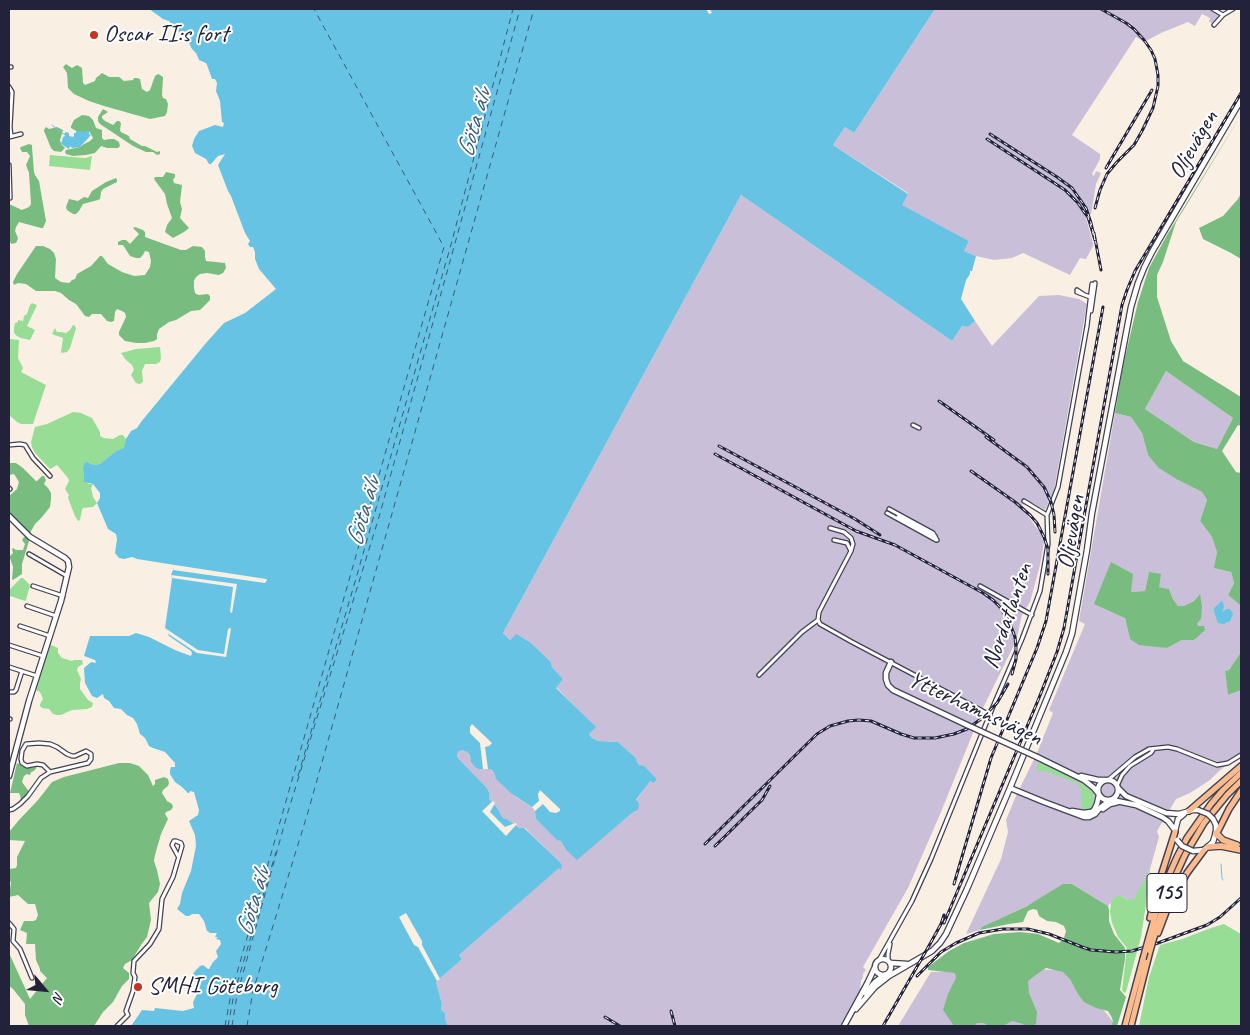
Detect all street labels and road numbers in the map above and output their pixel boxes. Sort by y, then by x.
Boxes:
street label: Oljevägen [1163,105,1225,185]
street label: Oljevägen [1052,493,1092,571]
street label: Nordatlanten [977,559,1039,673]
street label: Ytterhamnsvägen [903,665,1047,753]
road number: 155 [1147,874,1187,912]

